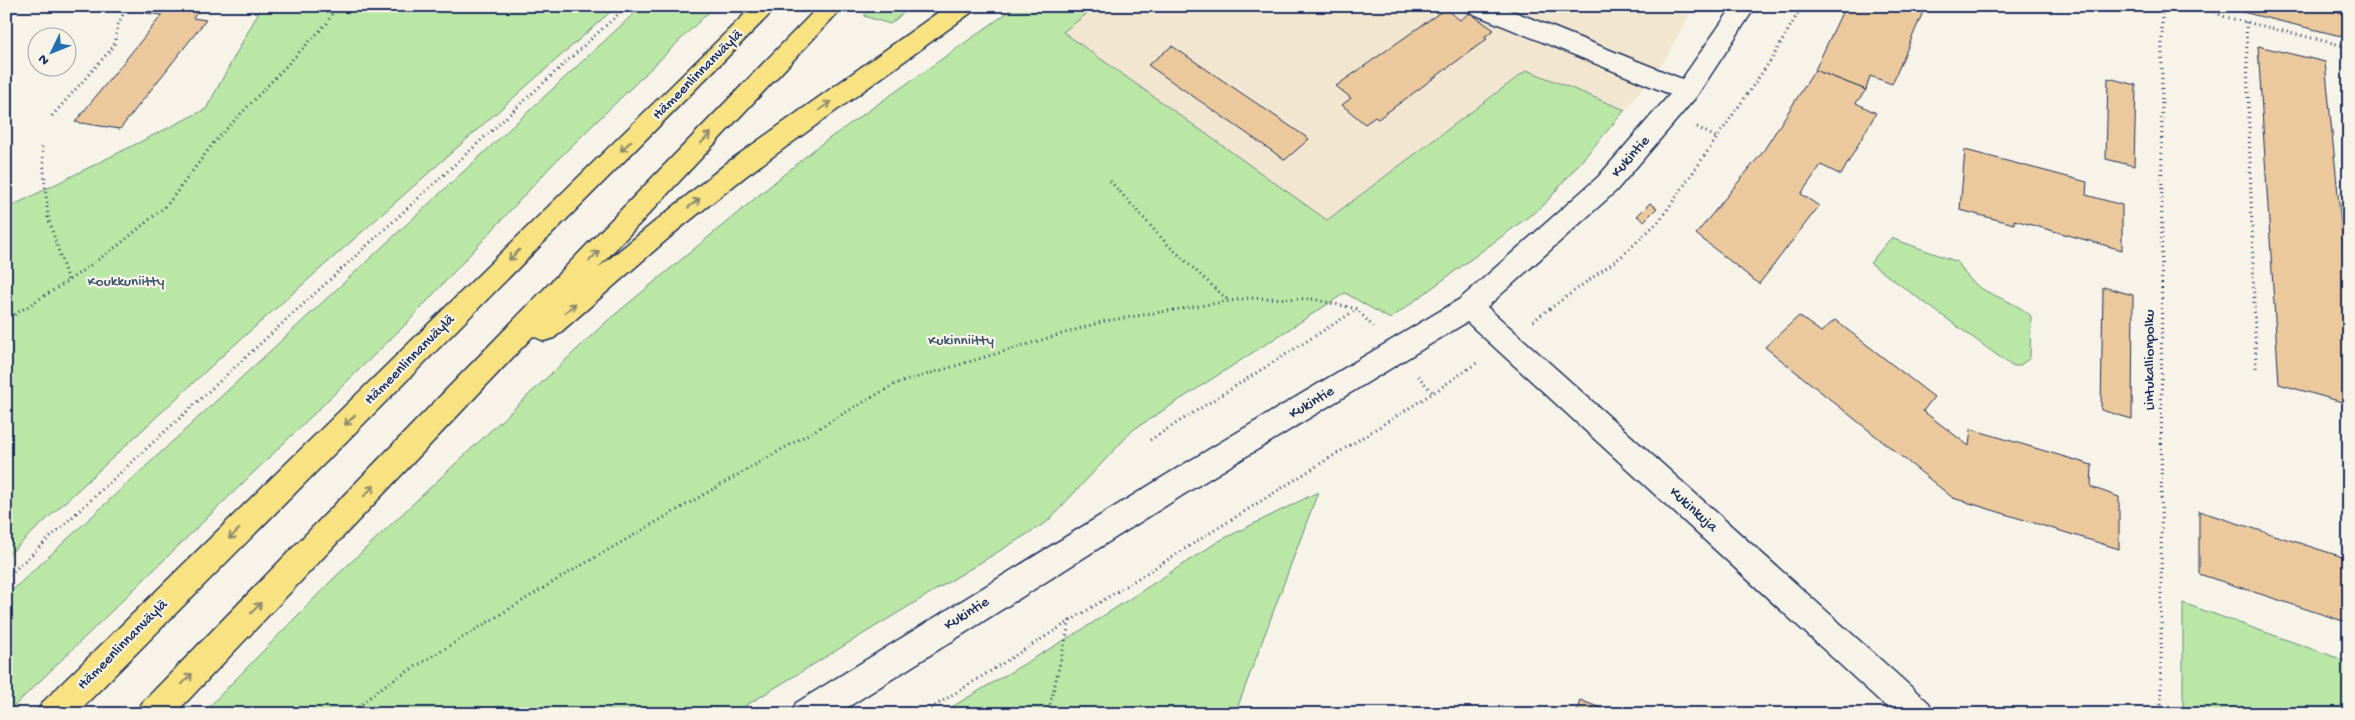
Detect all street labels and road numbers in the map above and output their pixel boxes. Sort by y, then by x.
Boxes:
street label: Hämeenlinnanväylä [649,26,747,124]
street label: Kukintie [1608,132,1654,182]
street label: Lintukallionpolku [2141,309,2159,411]
street label: Hämeenlinnanväylä [361,311,459,409]
street label: Kukintie [1286,382,1338,423]
street label: Kukinkuja [1665,484,1721,537]
street label: Kukintie [941,593,993,635]
street label: Hämeenlinnanväylä [74,596,172,694]

